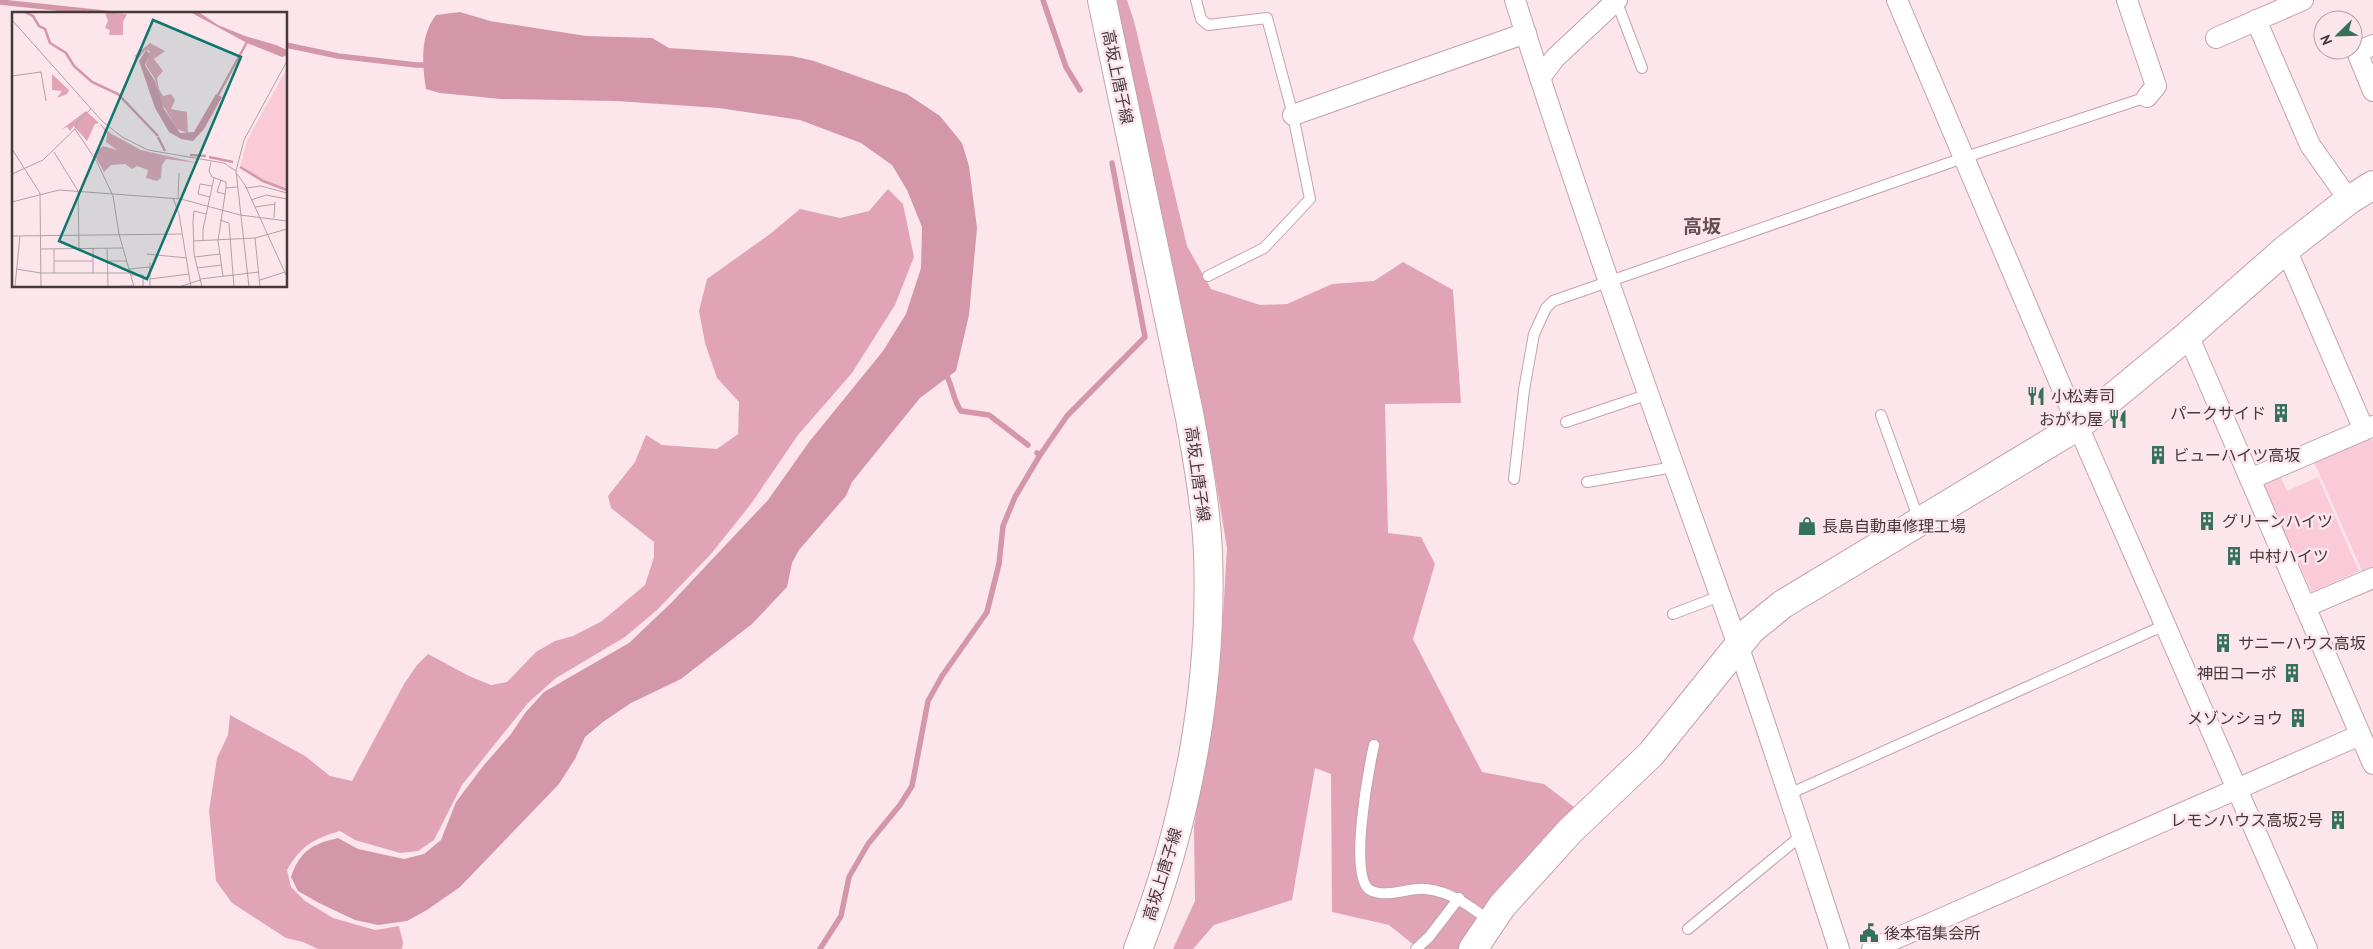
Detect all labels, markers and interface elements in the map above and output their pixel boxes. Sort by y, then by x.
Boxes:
north arrow [2313,10,2363,60]
inset map [12,12,288,288]
street label: 高坂上唐子線 [1098,28,1138,126]
text: N [2316,32,2336,48]
district label: 高坂 [1683,214,1721,238]
restaurant icon: 小松寿司 [2025,385,2047,407]
place label: 小松寿司 [2051,386,2115,406]
building icon: パークサイド [2270,402,2292,424]
place label: パークサイド [2170,403,2266,423]
restaurant icon: おがわ屋 [2107,408,2129,430]
place label: おがわ屋 [2039,409,2103,429]
street label: 高坂上唐子線 [1181,425,1215,523]
building icon: ビューハイツ高坂 [2147,444,2169,466]
place label: ビューハイツ高坂 [2173,445,2300,465]
building icon: グリーンハイツ [2196,510,2218,532]
place label: グリーンハイツ [2222,511,2333,531]
shop icon: 長島自動車修理工場 [1796,515,1818,537]
place label: 長島自動車修理工場 [1822,516,1966,536]
building icon: 中村ハイツ [2223,545,2245,567]
place label: 中村ハイツ [2249,546,2329,566]
building icon: サニーハウス高坂 [2212,632,2234,654]
place label: サニーハウス高坂 [2238,633,2366,653]
building icon: 神田コーポ [2281,662,2303,684]
place label: 神田コーポ [2197,663,2277,683]
building icon: メゾンショウ [2287,707,2309,729]
place label: メゾンショウ [2187,708,2283,728]
building icon: レモンハウス高坂2号 [2327,809,2349,831]
place label: レモンハウス高坂2号 [2170,810,2323,830]
street label: 高坂上唐子線 [1138,825,1186,923]
public building icon: 後本宿集会所 [1858,922,1880,944]
place label: 後本宿集会所 [1884,923,1980,943]

